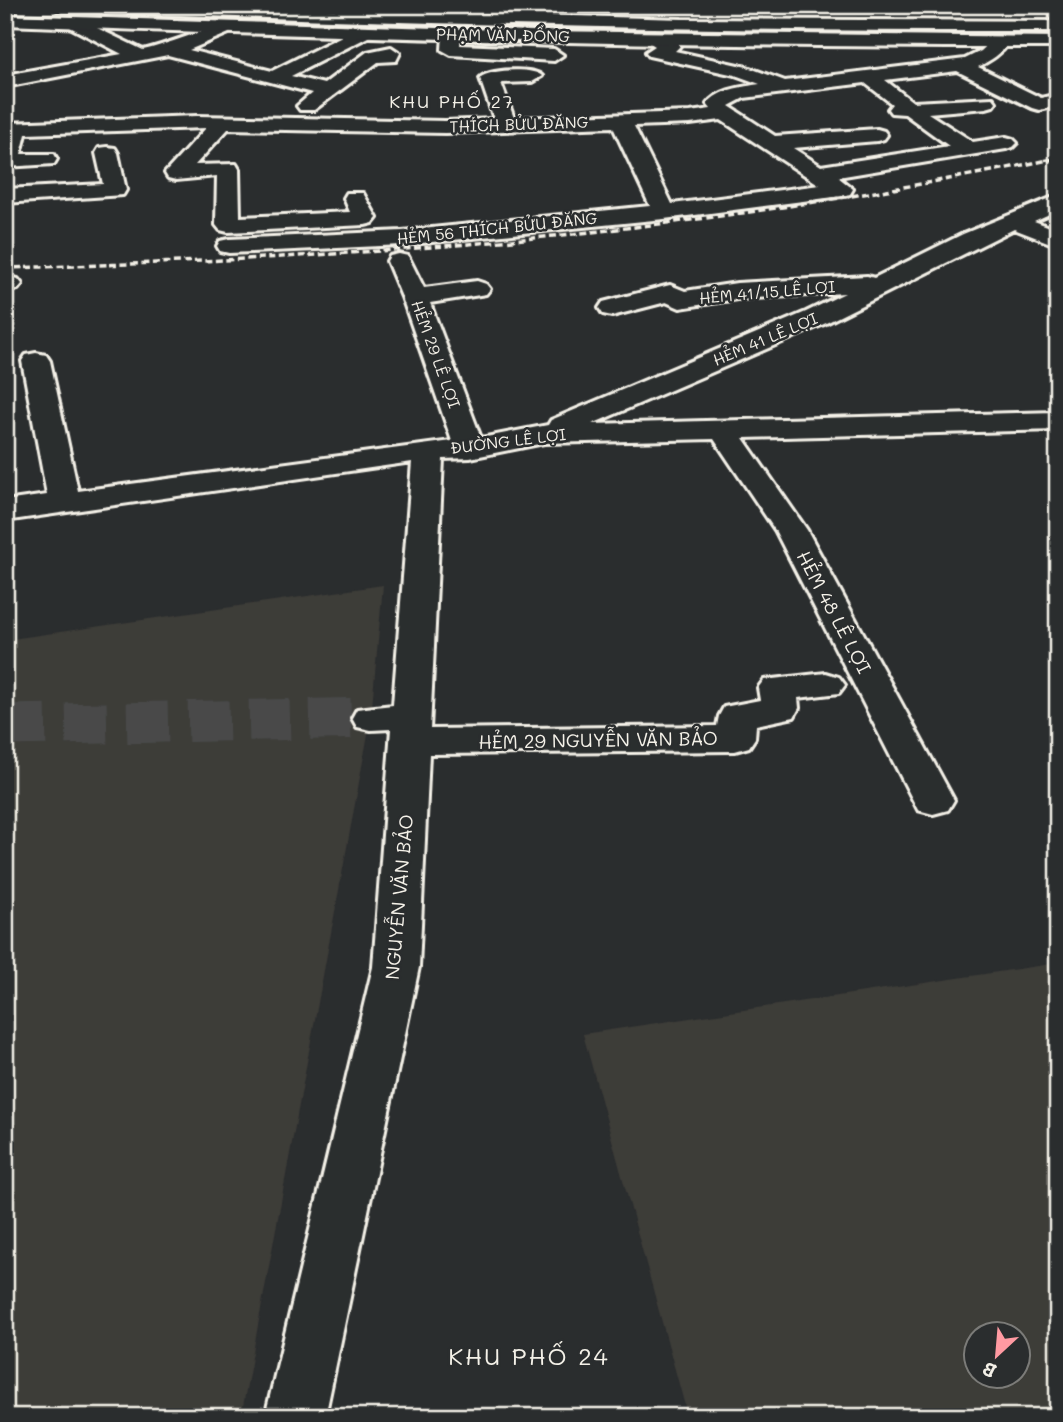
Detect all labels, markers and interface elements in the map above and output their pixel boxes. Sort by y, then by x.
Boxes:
street label: PHẠM VĂN ĐỒNG [436,23,570,46]
district label: KHU PHỐ 27 [389,89,515,113]
street label: THÍCH BỬU ĐĂNG [449,111,589,136]
street label: HẺM 56 THÍCH BỬU ĐĂNG [396,207,598,248]
street label: HẺM 41/15 LÊ LỢI [698,275,836,308]
street label: HẺM 29 LÊ LỢI [407,297,466,411]
street label: HẺM 41 LÊ LỢI [709,307,820,370]
street label: ĐƯỜNG LÊ LỢI [449,423,567,458]
street label: HẺM 48 LÊ LỢI [792,546,877,677]
street label: HẺM 29 NGUYỄN VĂN BẢO [478,724,718,754]
street label: NGUYỄN VĂN BẢO [378,813,418,981]
north arrow [962,1320,1032,1390]
district label: KHU PHỐ 24 [448,1340,610,1371]
text: B [978,1357,1001,1385]

